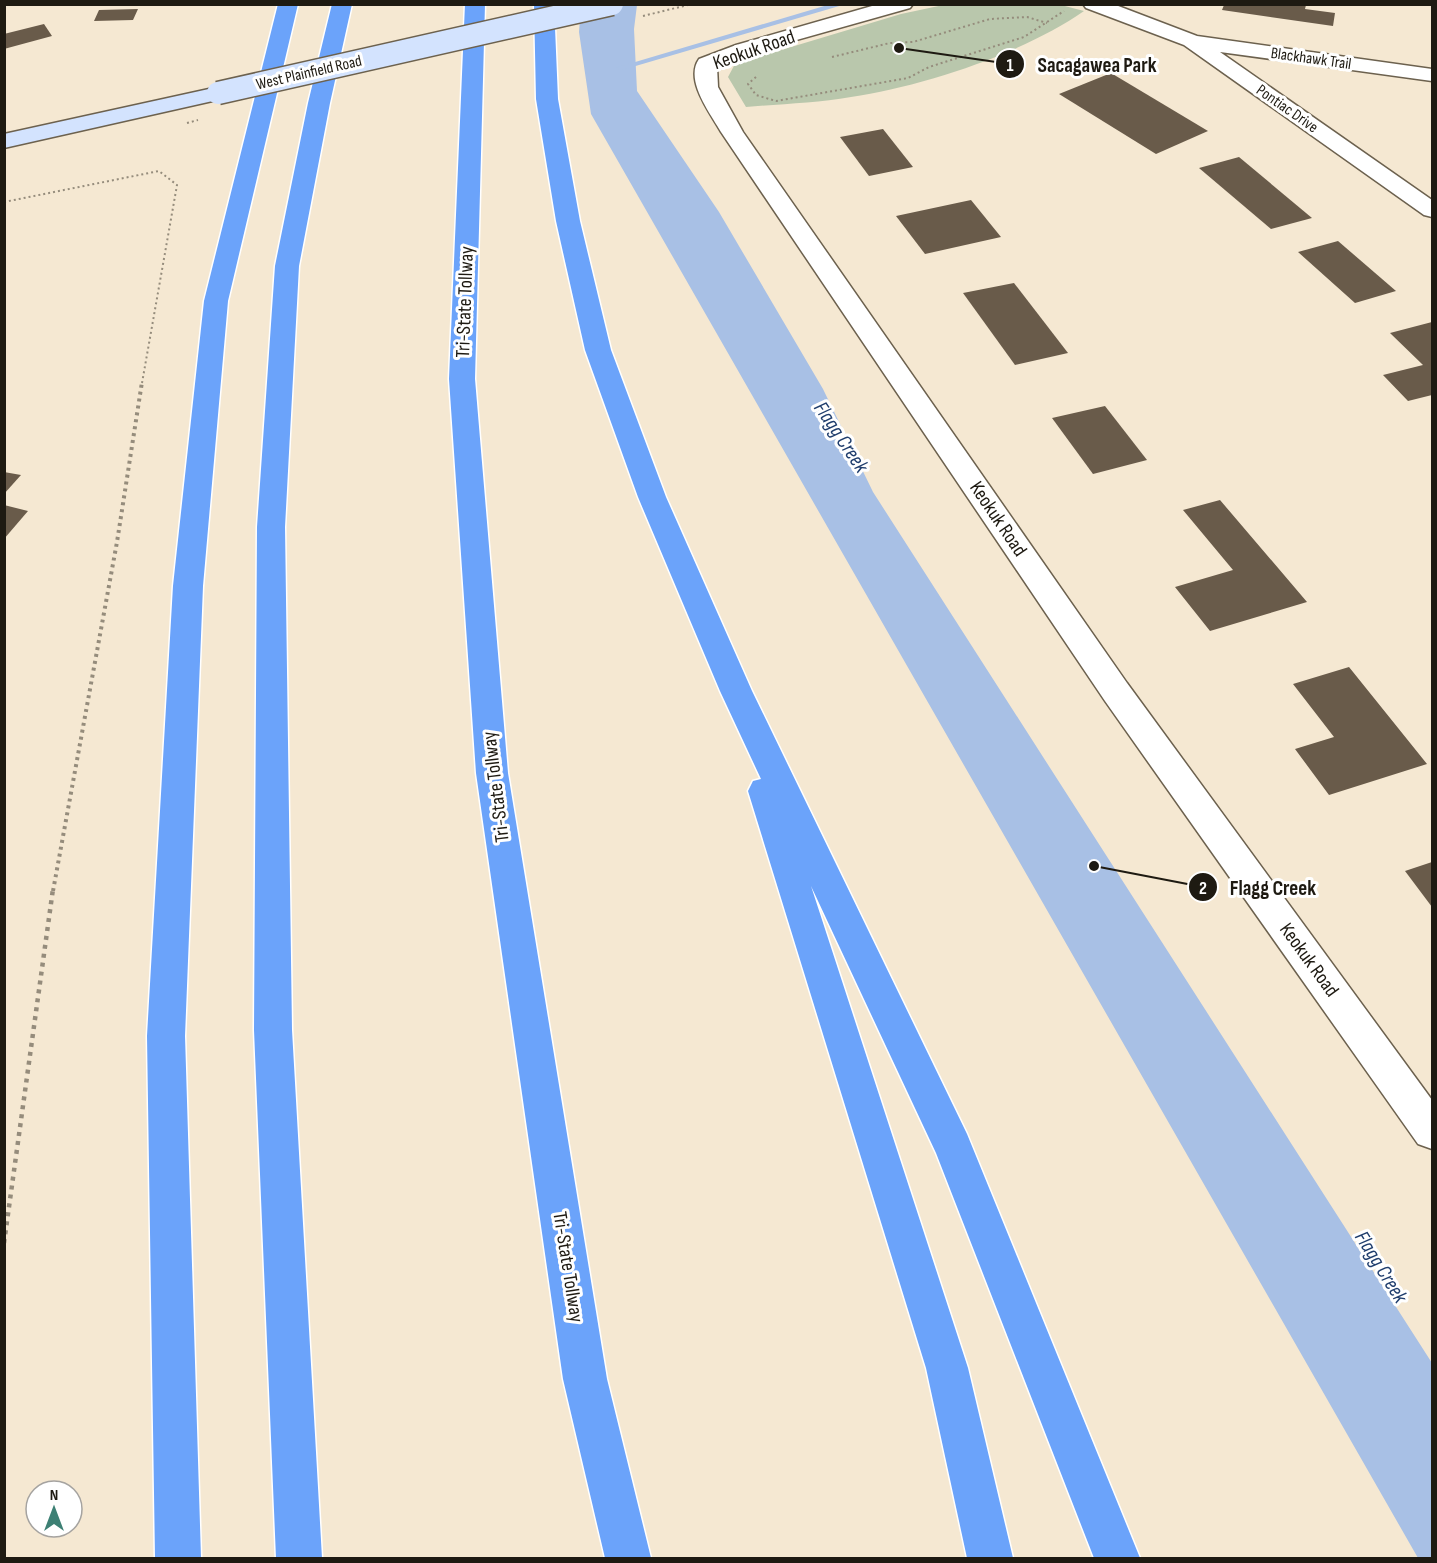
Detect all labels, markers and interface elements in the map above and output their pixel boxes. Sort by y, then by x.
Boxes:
street label: Keokuk Road [710,25,798,75]
street label: Blackhawk Trail [1270,44,1352,74]
callout: Sacagawea Park [995,45,1168,84]
street label: West Plainfield Road [254,52,364,94]
text: Sacagawea Park [1037,53,1157,78]
text: 1 [1006,55,1014,76]
street label: Pontiac Drive [1252,81,1322,137]
street label: Tri-State Tollway [451,246,479,358]
water label: Flagg Creek [808,397,874,478]
street label: Keokuk Road [964,477,1032,561]
street label: Tri-State Tollway [477,730,515,844]
callout: Flagg Creek [1188,868,1329,907]
text: Flagg Creek [1230,876,1316,901]
text: 2 [1199,878,1207,899]
street label: Keokuk Road [1274,918,1344,1002]
street label: Tri-State Tollway [547,1210,589,1324]
water label: Flagg Creek [1349,1226,1413,1309]
north arrow [24,1479,84,1539]
text: N [50,1486,58,1505]

